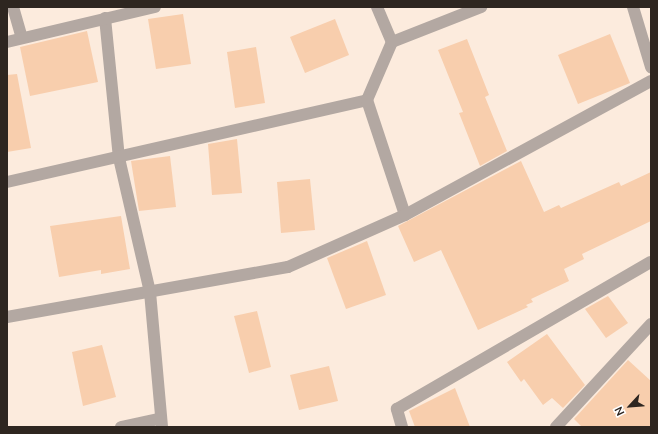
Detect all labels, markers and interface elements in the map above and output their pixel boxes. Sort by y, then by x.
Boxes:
north arrow [610,386,650,426]
text: N [611,404,627,418]

